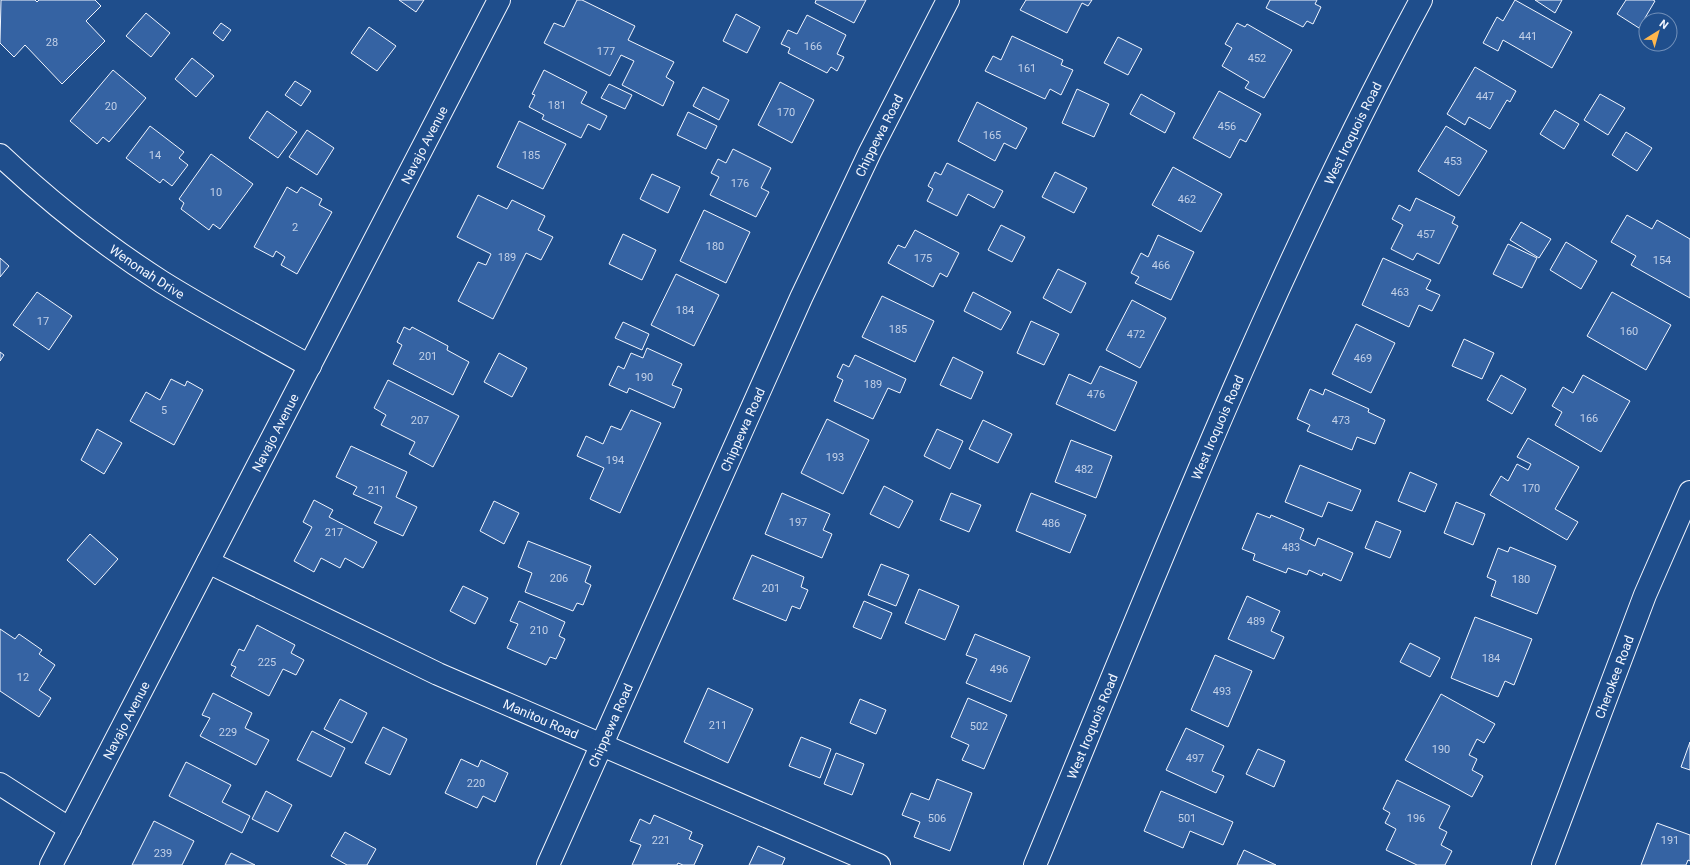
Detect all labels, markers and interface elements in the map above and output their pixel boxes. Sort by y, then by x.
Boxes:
north arrow [1638,12,1678,52]
text: N [1657,17,1671,32]
house number: 441 [1519,30,1537,43]
house number: 28 [46,36,58,49]
house number: 166 [804,40,822,53]
house number: 177 [597,45,615,58]
house number: 452 [1248,52,1266,65]
house number: 161 [1018,62,1036,75]
street label: West Iroquois Road [1321,79,1384,187]
house number: 447 [1476,90,1494,103]
street label: Chippewa Road [852,92,906,179]
house number: 181 [548,99,566,112]
house number: 20 [105,100,117,113]
street label: Navajo Avenue [398,103,450,186]
house number: 170 [777,106,795,119]
house number: 456 [1218,120,1236,133]
house number: 165 [983,129,1001,142]
house number: 14 [149,149,161,162]
house number: 185 [522,149,540,162]
house number: 453 [1444,155,1462,168]
house number: 176 [731,177,749,190]
house number: 10 [210,186,222,199]
house number: 462 [1178,193,1196,206]
house number: 2 [292,221,298,234]
house number: 457 [1417,228,1435,241]
house number: 180 [706,240,724,253]
street label: Wenonah Drive [107,241,188,302]
house number: 189 [498,251,516,264]
house number: 175 [914,252,932,265]
house number: 154 [1653,254,1671,267]
house number: 466 [1152,259,1170,272]
house number: 463 [1391,286,1409,299]
house number: 184 [676,304,694,317]
house number: 17 [37,315,49,328]
house number: 185 [889,323,907,336]
house number: 160 [1620,325,1638,338]
house number: 472 [1127,328,1145,341]
house number: 201 [419,350,437,363]
house number: 469 [1354,352,1372,365]
house number: 190 [635,371,653,384]
street label: West Iroquois Road [1188,373,1246,482]
house number: 189 [864,378,882,391]
street label: Chippewa Road [717,385,768,474]
house number: 476 [1087,388,1105,401]
street label: Navajo Avenue [249,391,301,474]
house number: 5 [161,404,167,417]
house number: 166 [1580,412,1598,425]
house number: 207 [411,414,429,427]
house number: 473 [1332,414,1350,427]
house number: 193 [826,451,844,464]
house number: 194 [606,454,624,467]
house number: 482 [1075,463,1093,476]
house number: 170 [1522,482,1540,495]
house number: 211 [368,484,386,497]
house number: 197 [789,516,807,529]
house number: 486 [1042,517,1060,530]
house number: 217 [325,526,343,539]
house number: 483 [1282,541,1300,554]
house number: 206 [550,572,568,585]
house number: 180 [1512,573,1530,586]
house number: 201 [762,582,780,595]
house number: 489 [1247,615,1265,628]
house number: 210 [530,624,548,637]
street label: Cherokee Road [1592,633,1637,721]
house number: 184 [1482,652,1500,665]
house number: 225 [258,656,276,669]
house number: 496 [990,663,1008,676]
house number: 12 [17,671,29,684]
street label: West Iroquois Road [1064,671,1120,781]
street label: Navajo Avenue [100,679,152,762]
street label: Chippewa Road [585,681,636,770]
house number: 493 [1213,685,1231,698]
street label: Manitou Road [501,696,581,741]
house number: 211 [709,719,727,732]
house number: 502 [970,720,988,733]
house number: 229 [219,726,237,739]
house number: 190 [1432,743,1450,756]
house number: 497 [1186,752,1204,765]
house number: 220 [467,777,485,790]
house number: 506 [928,812,946,825]
house number: 501 [1178,812,1196,825]
house number: 196 [1407,812,1425,825]
house number: 221 [652,834,670,847]
house number: 191 [1661,834,1679,847]
house number: 239 [154,847,172,860]

